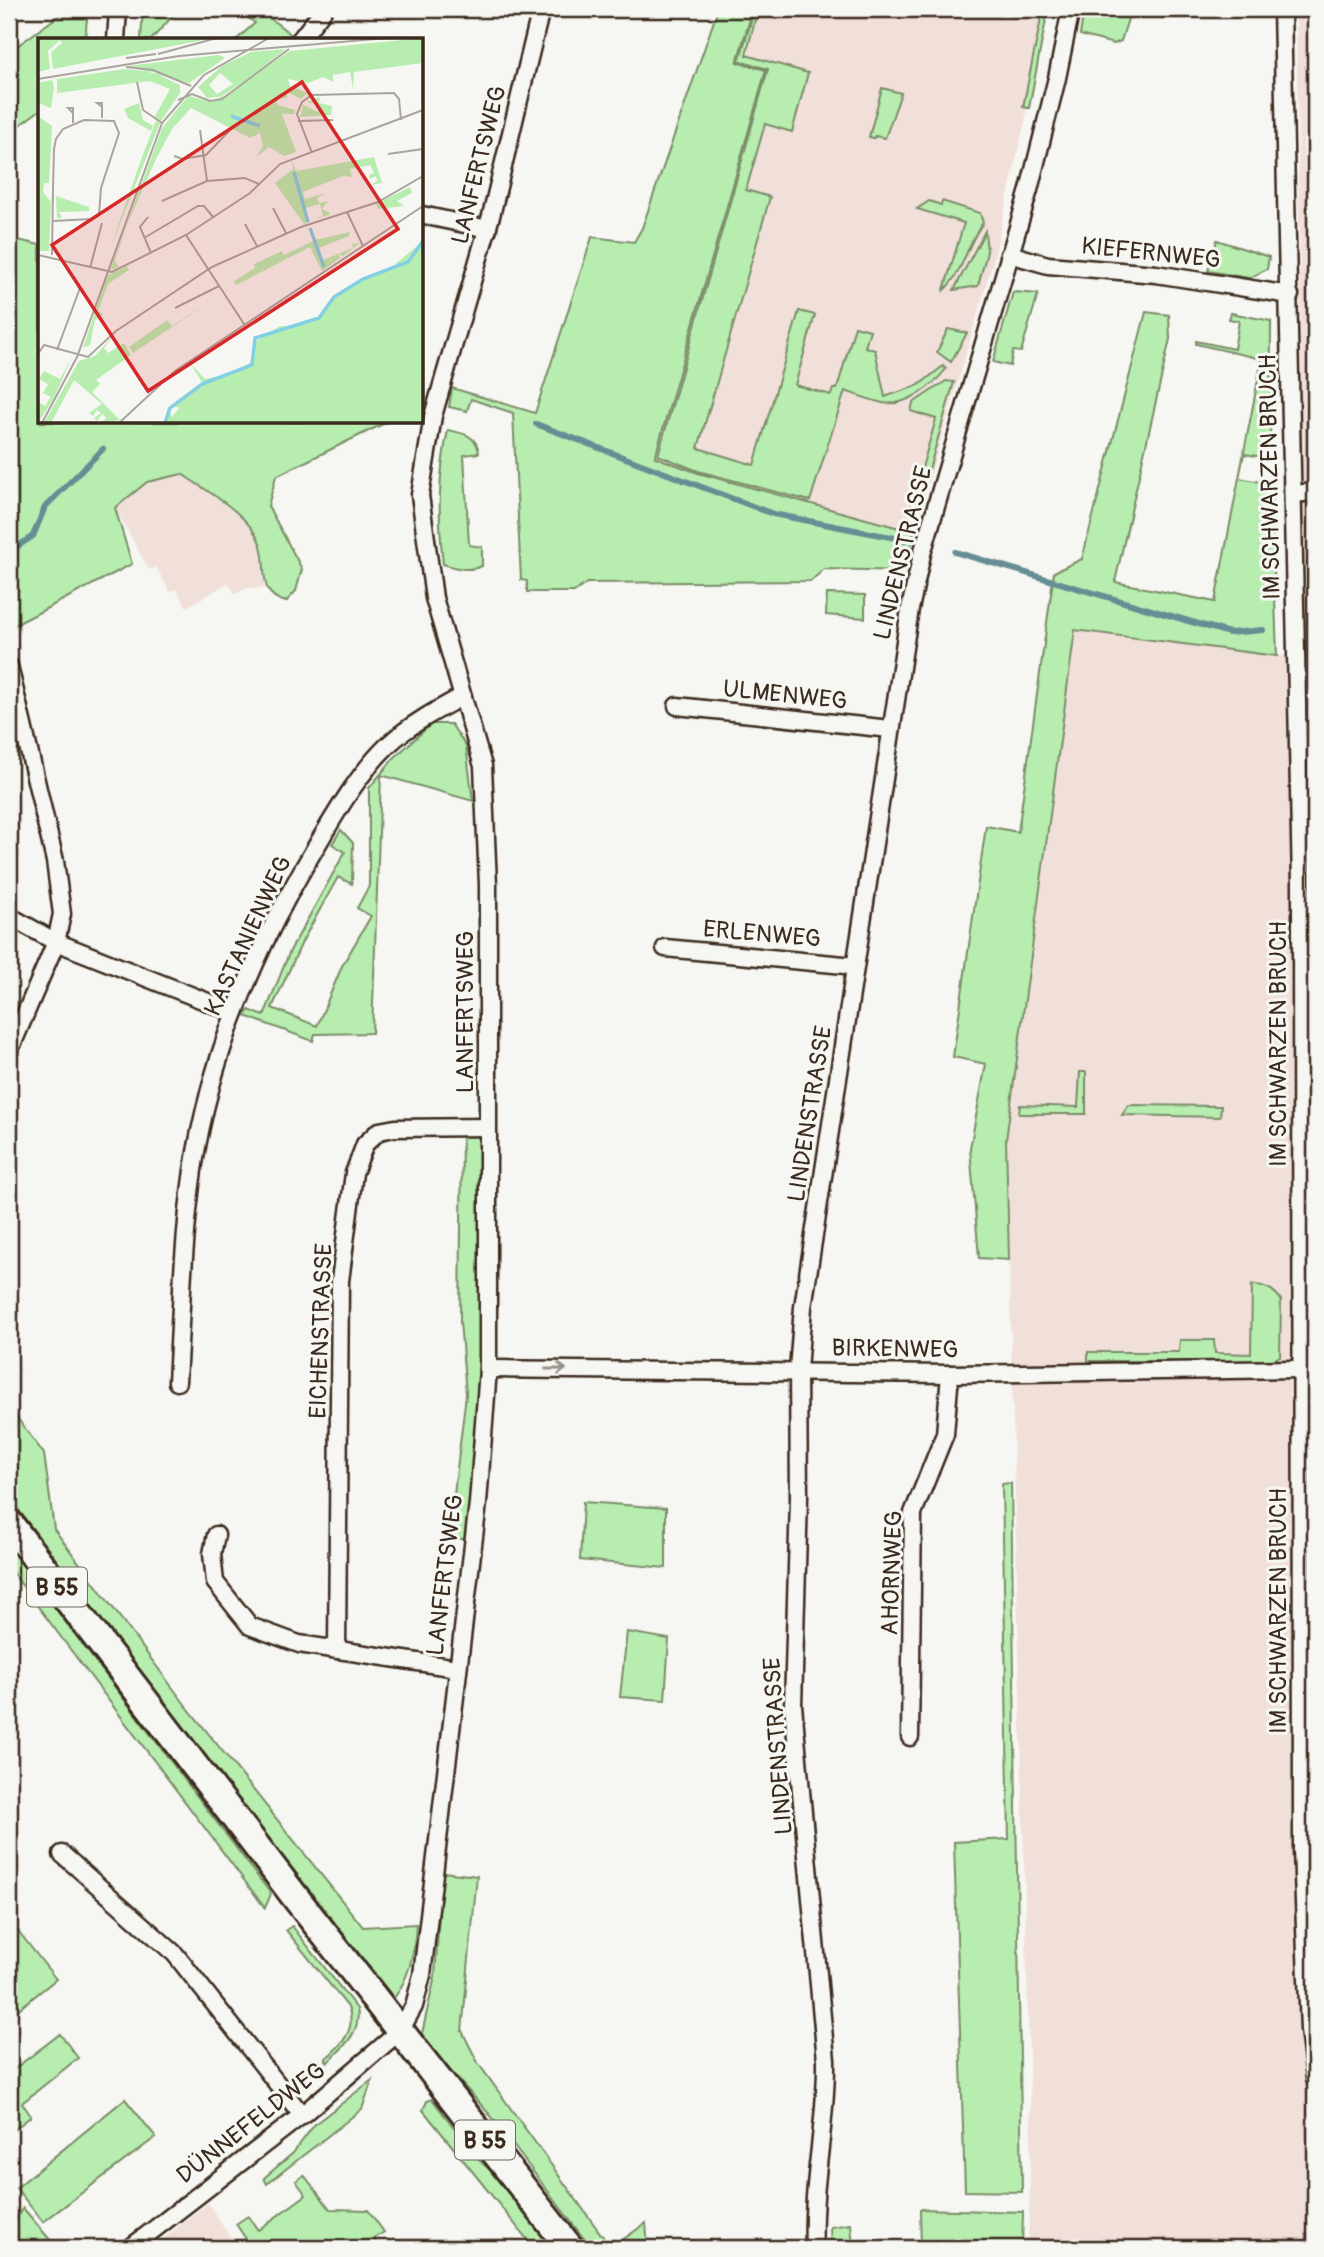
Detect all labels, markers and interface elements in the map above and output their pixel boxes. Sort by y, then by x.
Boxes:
inset map [38,38,424,424]
street label: LANFERTSWEG [445,83,513,247]
street label: KIEFERNWEG [1080,231,1222,275]
street label: IM SCHWARZEN BRUCH [1253,354,1287,600]
street label: LINDENSTRASSE [867,463,939,643]
street label: ULMENWEG [721,674,849,716]
street label: KASTANIENWEG [198,851,298,1021]
street label: ERLENWEG [702,914,822,954]
street label: IM SCHWARZEN BRUCH [1264,921,1293,1167]
street label: LANFERTSWEG [451,931,480,1093]
street label: LINDENSTRASSE [782,1024,838,1204]
street label: EICHENSTRASSE [303,1243,339,1419]
street label: BIRKENWEG [831,1333,959,1365]
one-way arrow [544,1362,567,1376]
street label: IM SCHWARZEN BRUCH [1264,1488,1293,1734]
street label: LANFERTSWEG [421,1493,469,1657]
street label: AHORNWEG [875,1510,909,1636]
road number: B 55 [27,1568,87,1606]
street label: LINDENSTRASSE [757,1656,799,1836]
street label: DÜNNEFELDWEG [171,2056,331,2190]
road number: B 55 [455,2120,515,2160]

